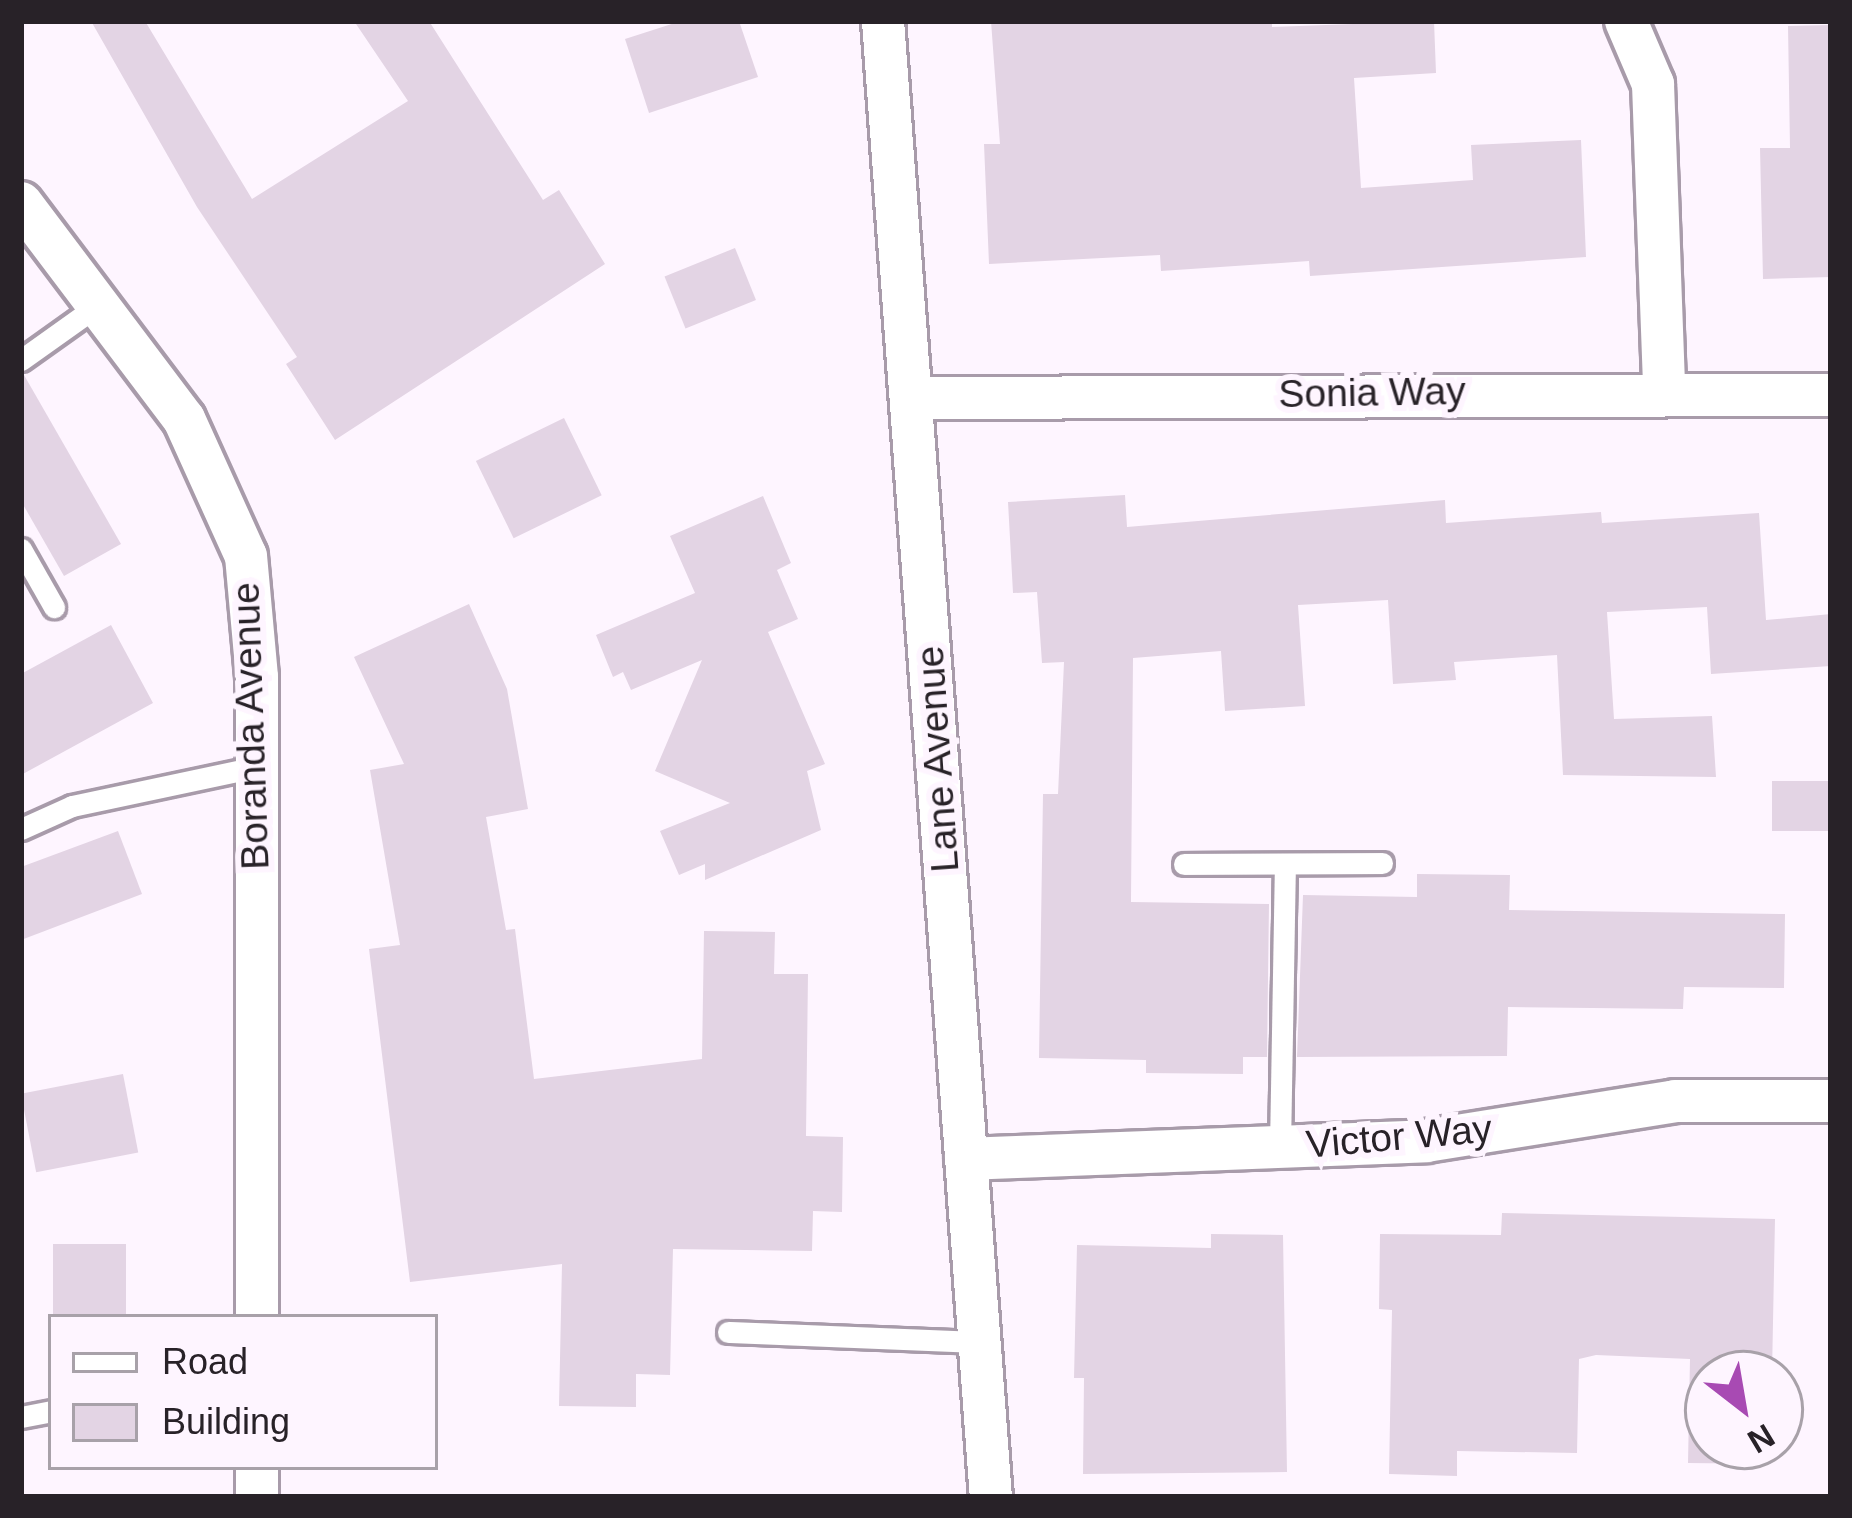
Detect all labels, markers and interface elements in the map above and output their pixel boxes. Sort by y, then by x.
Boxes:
street label: Sonia Way [1278,368,1466,418]
street label: Boranda Avenue [223,580,279,872]
street label: Lane Avenue [907,643,969,875]
street label: Victor Way [1304,1106,1494,1168]
legend [48,1314,438,1470]
text: Road [162,1341,248,1382]
north arrow [1684,1350,1804,1470]
text: Building [162,1401,290,1442]
text: N [1742,1417,1781,1461]

